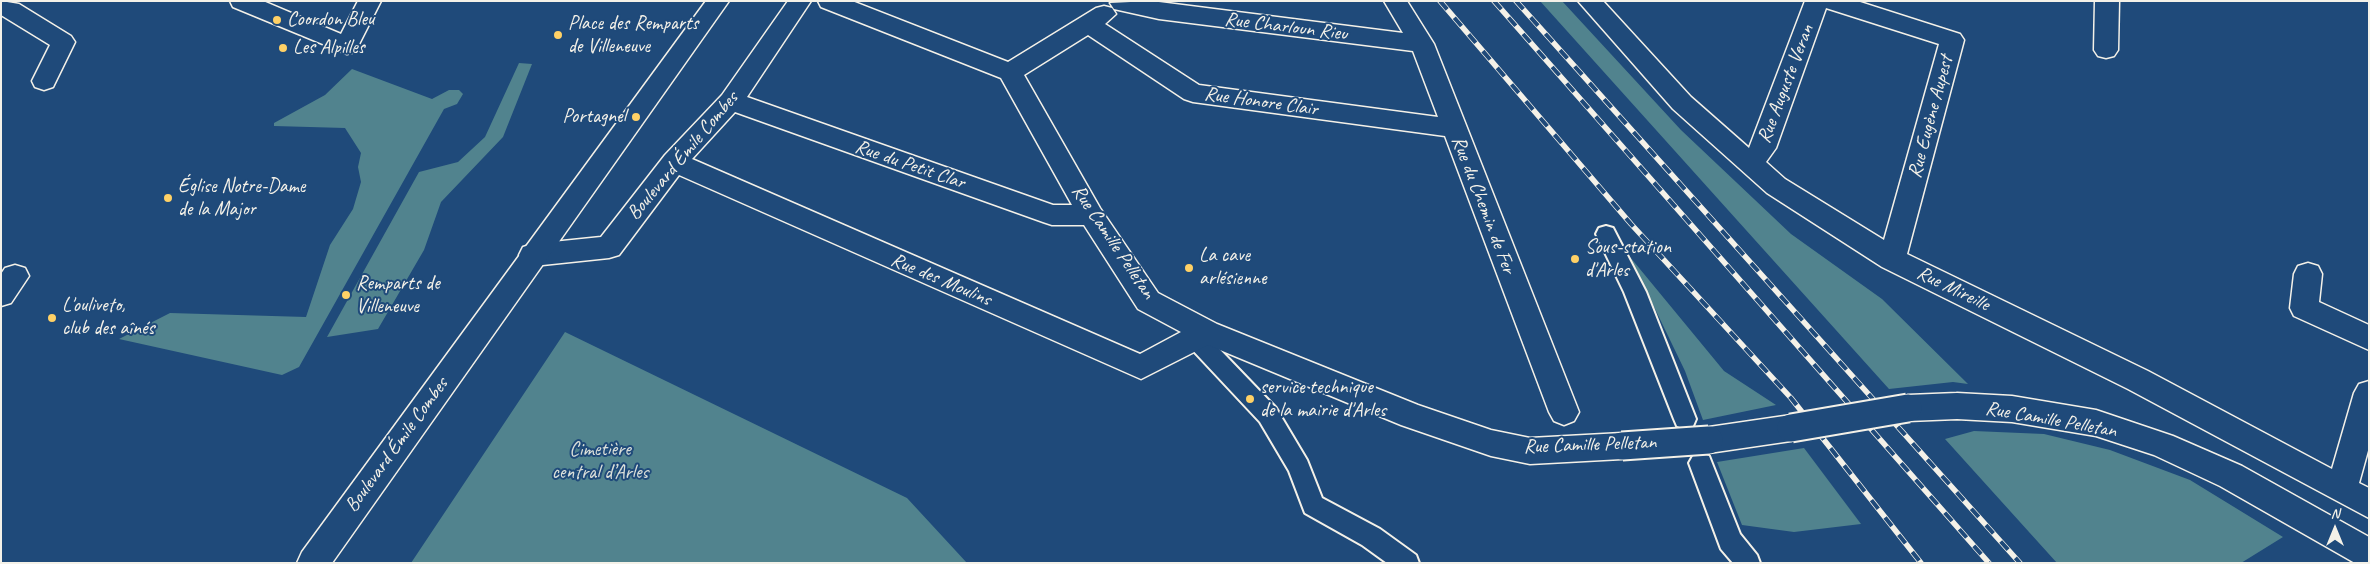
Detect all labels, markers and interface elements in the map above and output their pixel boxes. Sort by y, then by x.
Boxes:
place label: Coordon Bleu [287,8,374,32]
street label: Rue Charloun Rieu [1223,8,1349,46]
place label: Place des Remparts de Villeneuve [568,12,698,59]
marker: Coordon Bleu [271,14,283,26]
street label: Rue Auguste Veran [1752,21,1820,147]
marker: Place des Remparts de Villeneuve [552,29,564,41]
place label: Les Alpilles [293,36,364,60]
marker: Les Alpilles [277,42,289,54]
street label: Rue Eugène Aupest [1903,53,1959,181]
street label: Rue Honore Clair [1203,82,1319,122]
street label: Boulevard Émile Combes [622,87,744,225]
place label: Portagnel [562,105,626,129]
marker: Portagnel [630,111,642,123]
street label: Rue du Chemin de Fer [1446,133,1520,277]
street label: Rue du Petit Clar [852,135,968,195]
place label: Église Notre-Dame de la Major [178,175,305,222]
street label: Rue Camille Pelletan [1066,180,1160,304]
marker: Église Notre-Dame de la Major [162,192,174,204]
place label: Sous-station d'Arles [1585,236,1671,283]
place label: La cave arlésienne [1199,244,1266,291]
street label: Rue des Moulins [887,248,995,312]
marker: Sous-station d'Arles [1569,253,1581,265]
street label: Rue Mireille [1913,261,1993,317]
marker: La cave arlésienne [1183,262,1195,274]
place label: Remparts de Villeneuve [356,272,440,319]
marker: Remparts de Villeneuve [340,289,352,301]
place label: L'ouliveto, club des aînés [62,294,154,341]
marker: L'ouliveto, club des aînés [46,312,58,324]
street label: Boulevard Émile Combes [340,373,454,517]
place label: service technique de la mairie d'Arles [1260,376,1386,423]
marker: service technique de la mairie d'Arles [1244,393,1256,405]
street label: Rue Camille Pelletan [1984,397,2118,443]
street label: Rue Camille Pelletan [1523,431,1657,459]
park label: Cimetière central d’Arles [552,438,648,485]
north arrow [2310,504,2360,554]
text: N [2331,505,2339,522]

